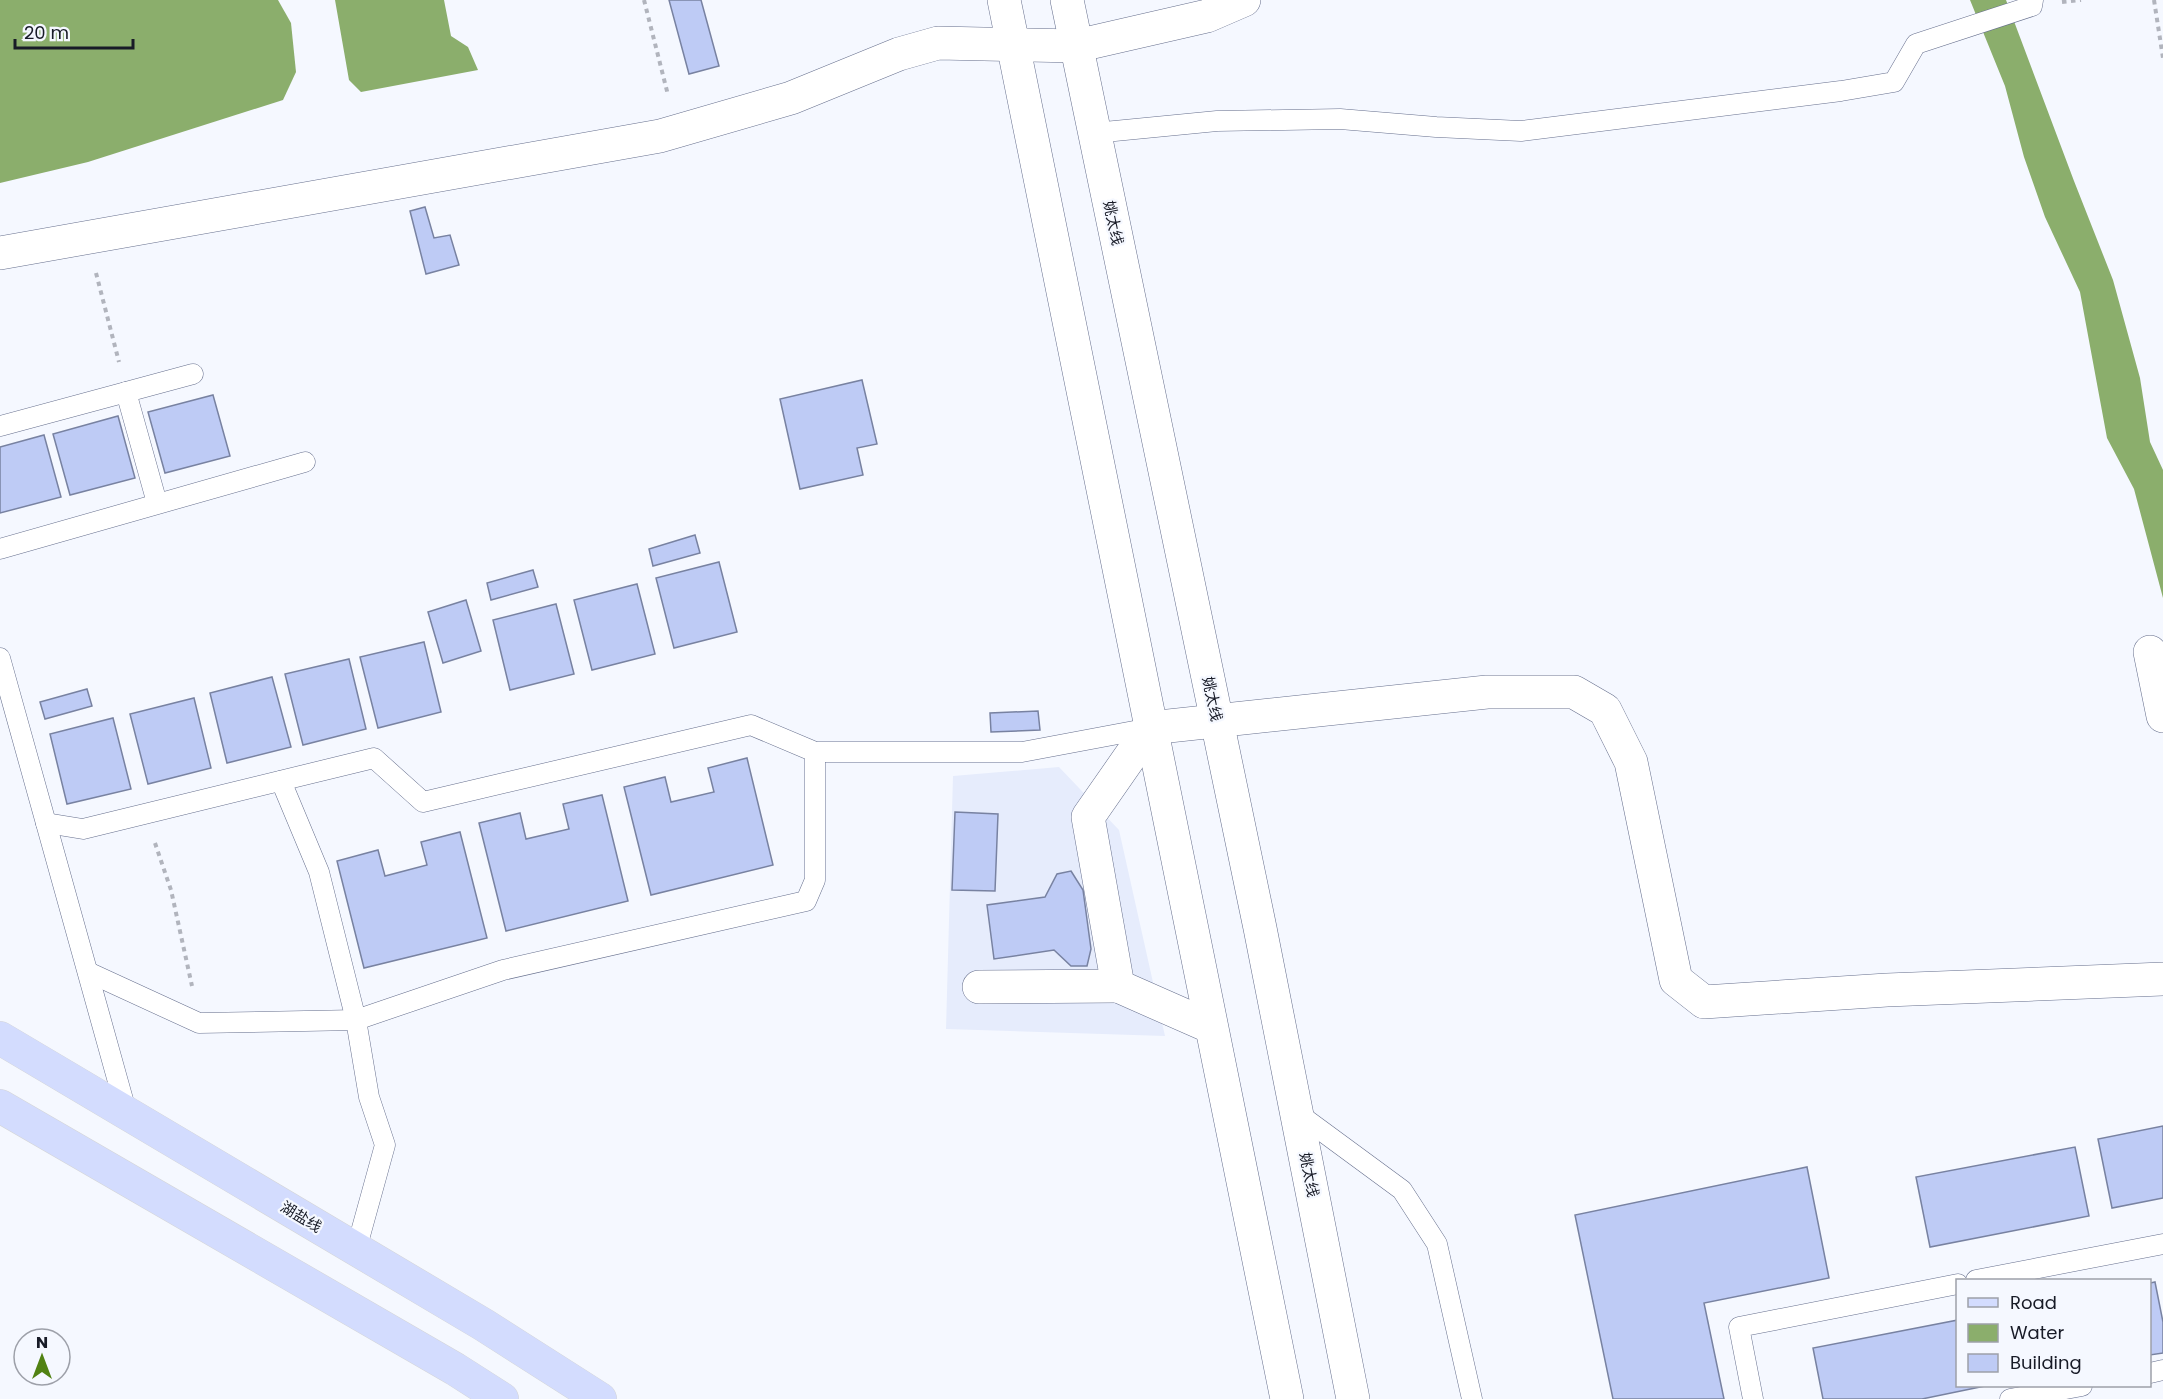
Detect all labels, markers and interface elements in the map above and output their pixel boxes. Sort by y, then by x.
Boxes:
scale bar [15,12,134,50]
text: 20 m [24,20,69,45]
street label: 姚太线 [1099,199,1128,247]
street label: 姚太线 [1198,675,1227,723]
street label: 姚太线 [1295,1151,1324,1199]
street label: 湖盐线 [277,1196,326,1237]
legend [1956,1279,2151,1387]
text: Road [2010,1290,2057,1315]
text: Water [2010,1320,2064,1345]
north arrow [12,1327,72,1387]
text: N [36,1331,48,1354]
text: Building [2010,1350,2082,1375]

